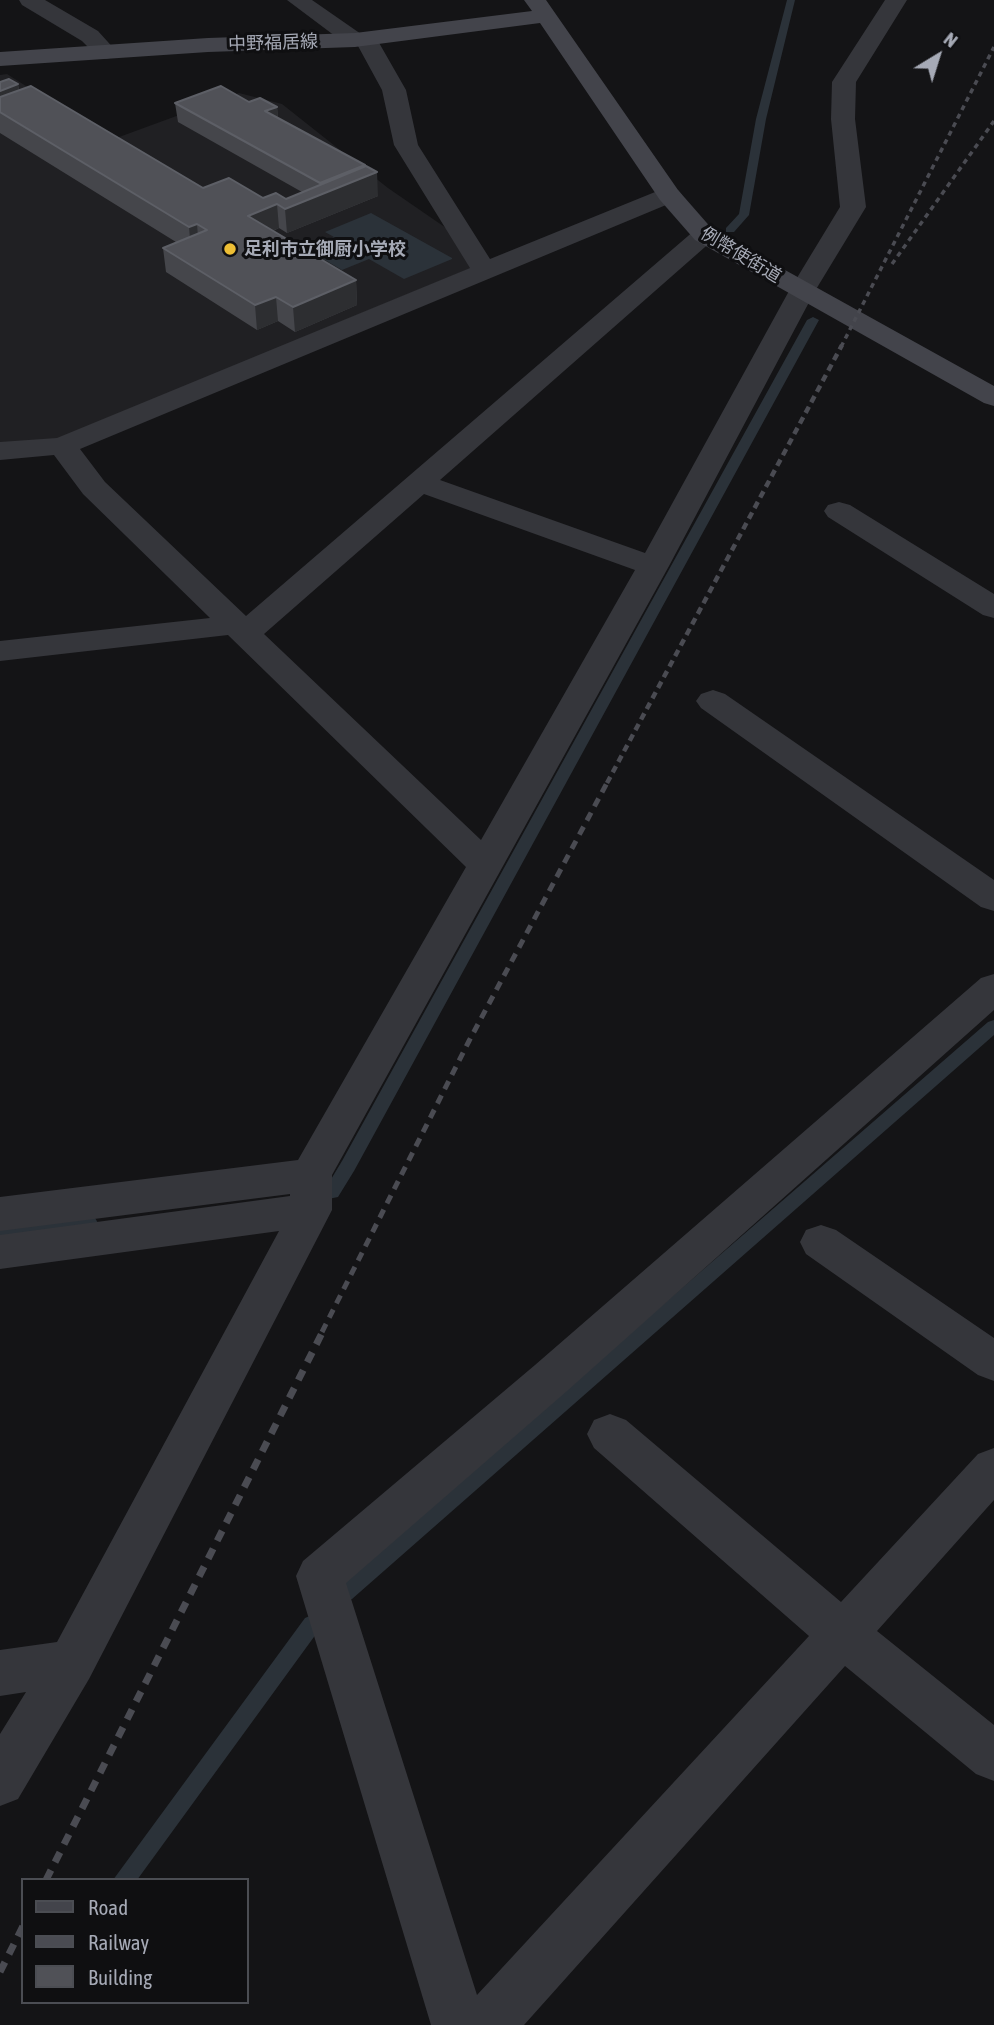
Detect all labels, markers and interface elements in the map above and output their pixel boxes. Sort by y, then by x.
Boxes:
north arrow [903,21,973,91]
text: N [940,27,962,52]
street label: 中野福居線 [228,31,318,55]
street label: 例幣使街道 [697,223,785,287]
place label: 足利市立御厨小学校 [244,238,406,260]
marker: 足利市立御厨小学校 [222,241,238,257]
legend [21,1878,248,2004]
text: Road [88,1895,128,1919]
text: Railway [88,1930,149,1954]
text: Building [88,1965,152,1989]

